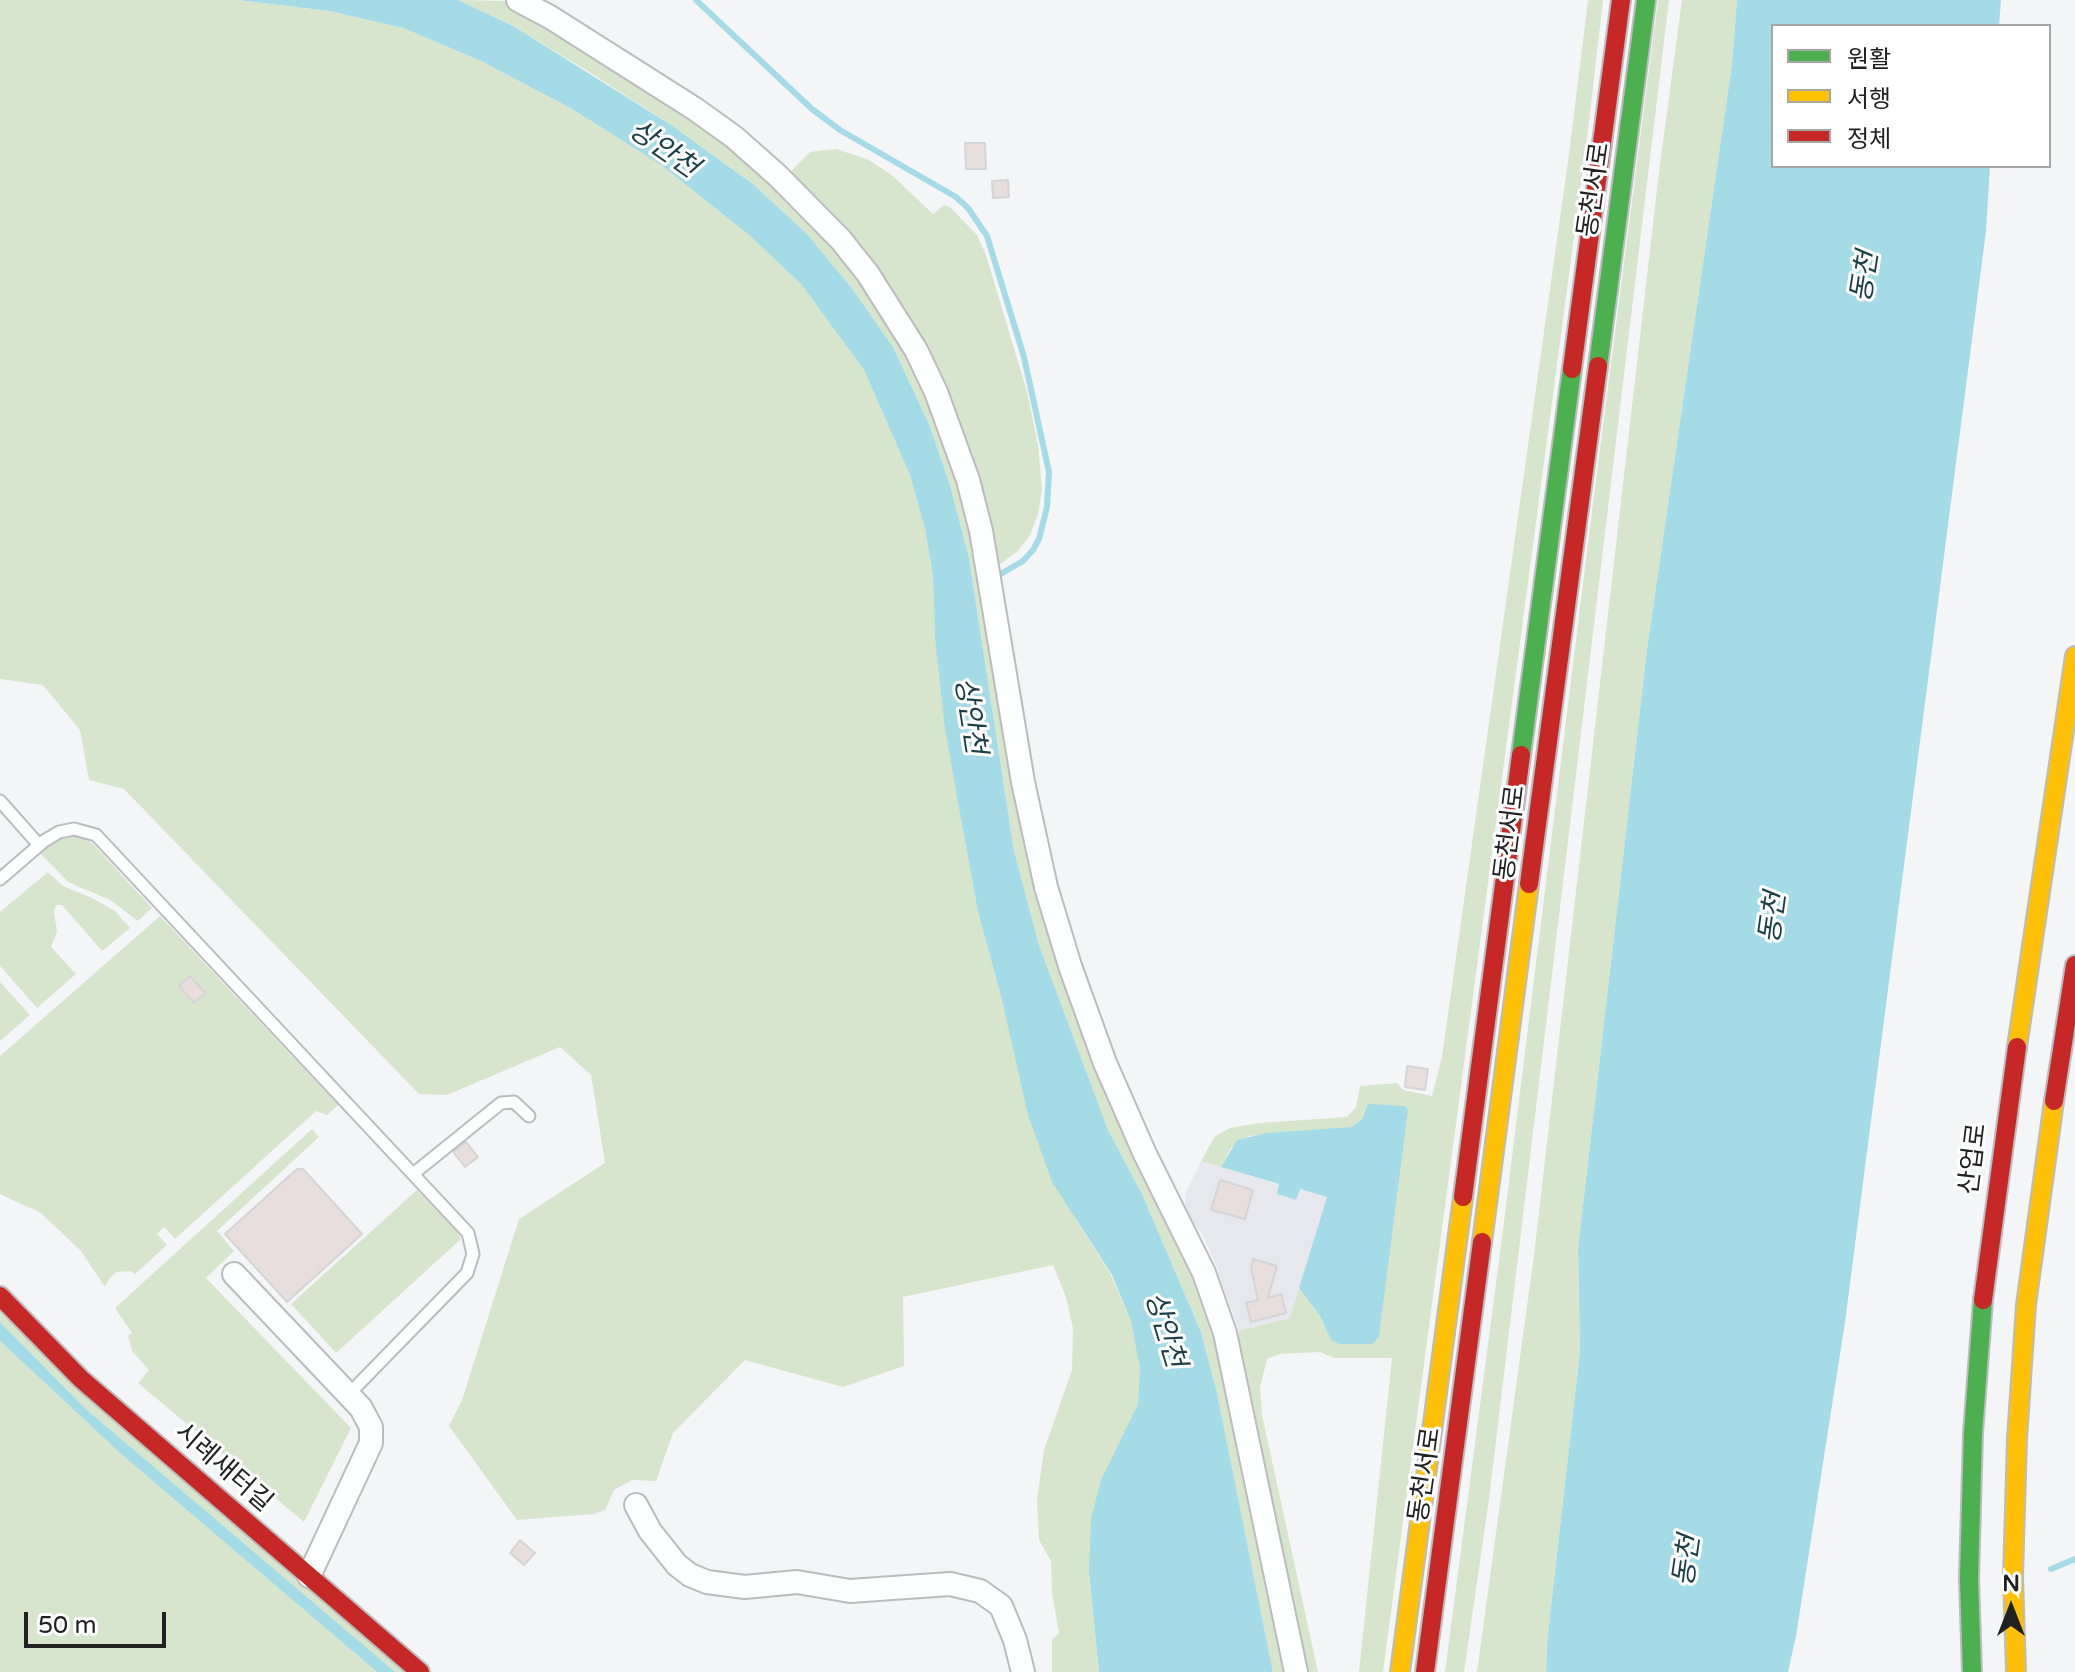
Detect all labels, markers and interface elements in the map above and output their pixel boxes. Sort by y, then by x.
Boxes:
legend [1771,24,2051,168]
text: 원활 [1847,45,1891,74]
text: 서행 [1847,85,1891,114]
water label: 상안천 [622,114,704,186]
text: 정체 [1847,125,1891,154]
street label: 동천서로 [1573,140,1617,240]
water label: 동천 [1845,249,1887,305]
water label: 상안천 [946,675,992,757]
street label: 동천서로 [1490,784,1532,882]
water label: 동천 [1754,890,1794,946]
street label: 산업로 [1954,1121,1994,1197]
water label: 상안천 [1137,1288,1191,1372]
street label: 시례새터길 [168,1417,278,1519]
street label: 동천서로 [1404,1425,1448,1525]
water label: 동천 [1668,1533,1708,1589]
north arrow [1971,1568,2051,1648]
text: N [2002,1571,2020,1597]
scale bar [28,1596,170,1646]
text: 50 m [38,1611,96,1640]

